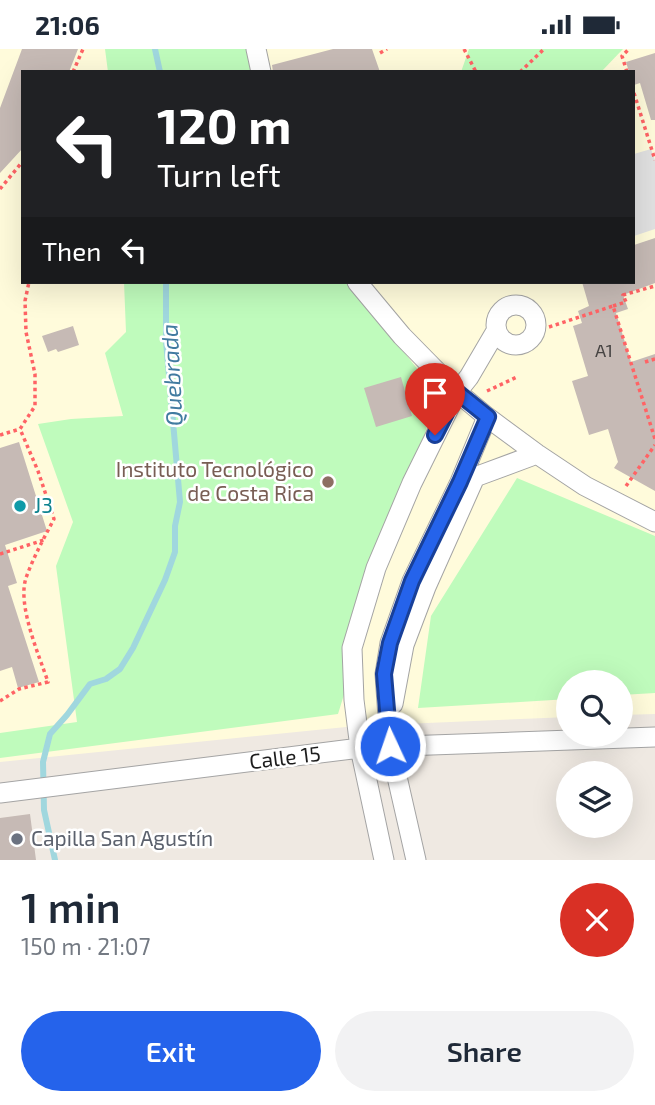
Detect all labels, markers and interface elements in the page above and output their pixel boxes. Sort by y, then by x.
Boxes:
text: 21:06 [35,9,100,40]
text: 120 m [157,95,291,154]
icon: left [42,98,133,189]
text: Turn left [157,155,281,193]
icon: left [115,231,153,269]
text: Then [42,235,101,266]
water label: Quebrada [154,323,188,427]
house number: A1 [595,339,613,361]
pin [405,363,465,435]
icon: arrive [416,374,454,412]
place label: Instituto Tecnológico de Costa Rica [116,456,314,505]
marker: Instituto Tecnológico de Costa Rica [320,474,336,490]
place label: J3 [34,492,53,517]
marker: J3 [12,498,28,514]
map controls [556,670,633,838]
button: search [556,670,633,747]
position arrow [353,709,427,783]
street label: Calle 15 [248,740,322,773]
button: layers [556,761,633,838]
place label: Capilla San Agustín [31,825,213,850]
marker: Capilla San Agustín [9,831,25,847]
text: 1 min [21,881,121,931]
button: close [560,883,634,957]
text: 150 m · 21:07 [21,932,150,960]
button: Exit [21,1011,321,1091]
button: Share [335,1011,634,1091]

